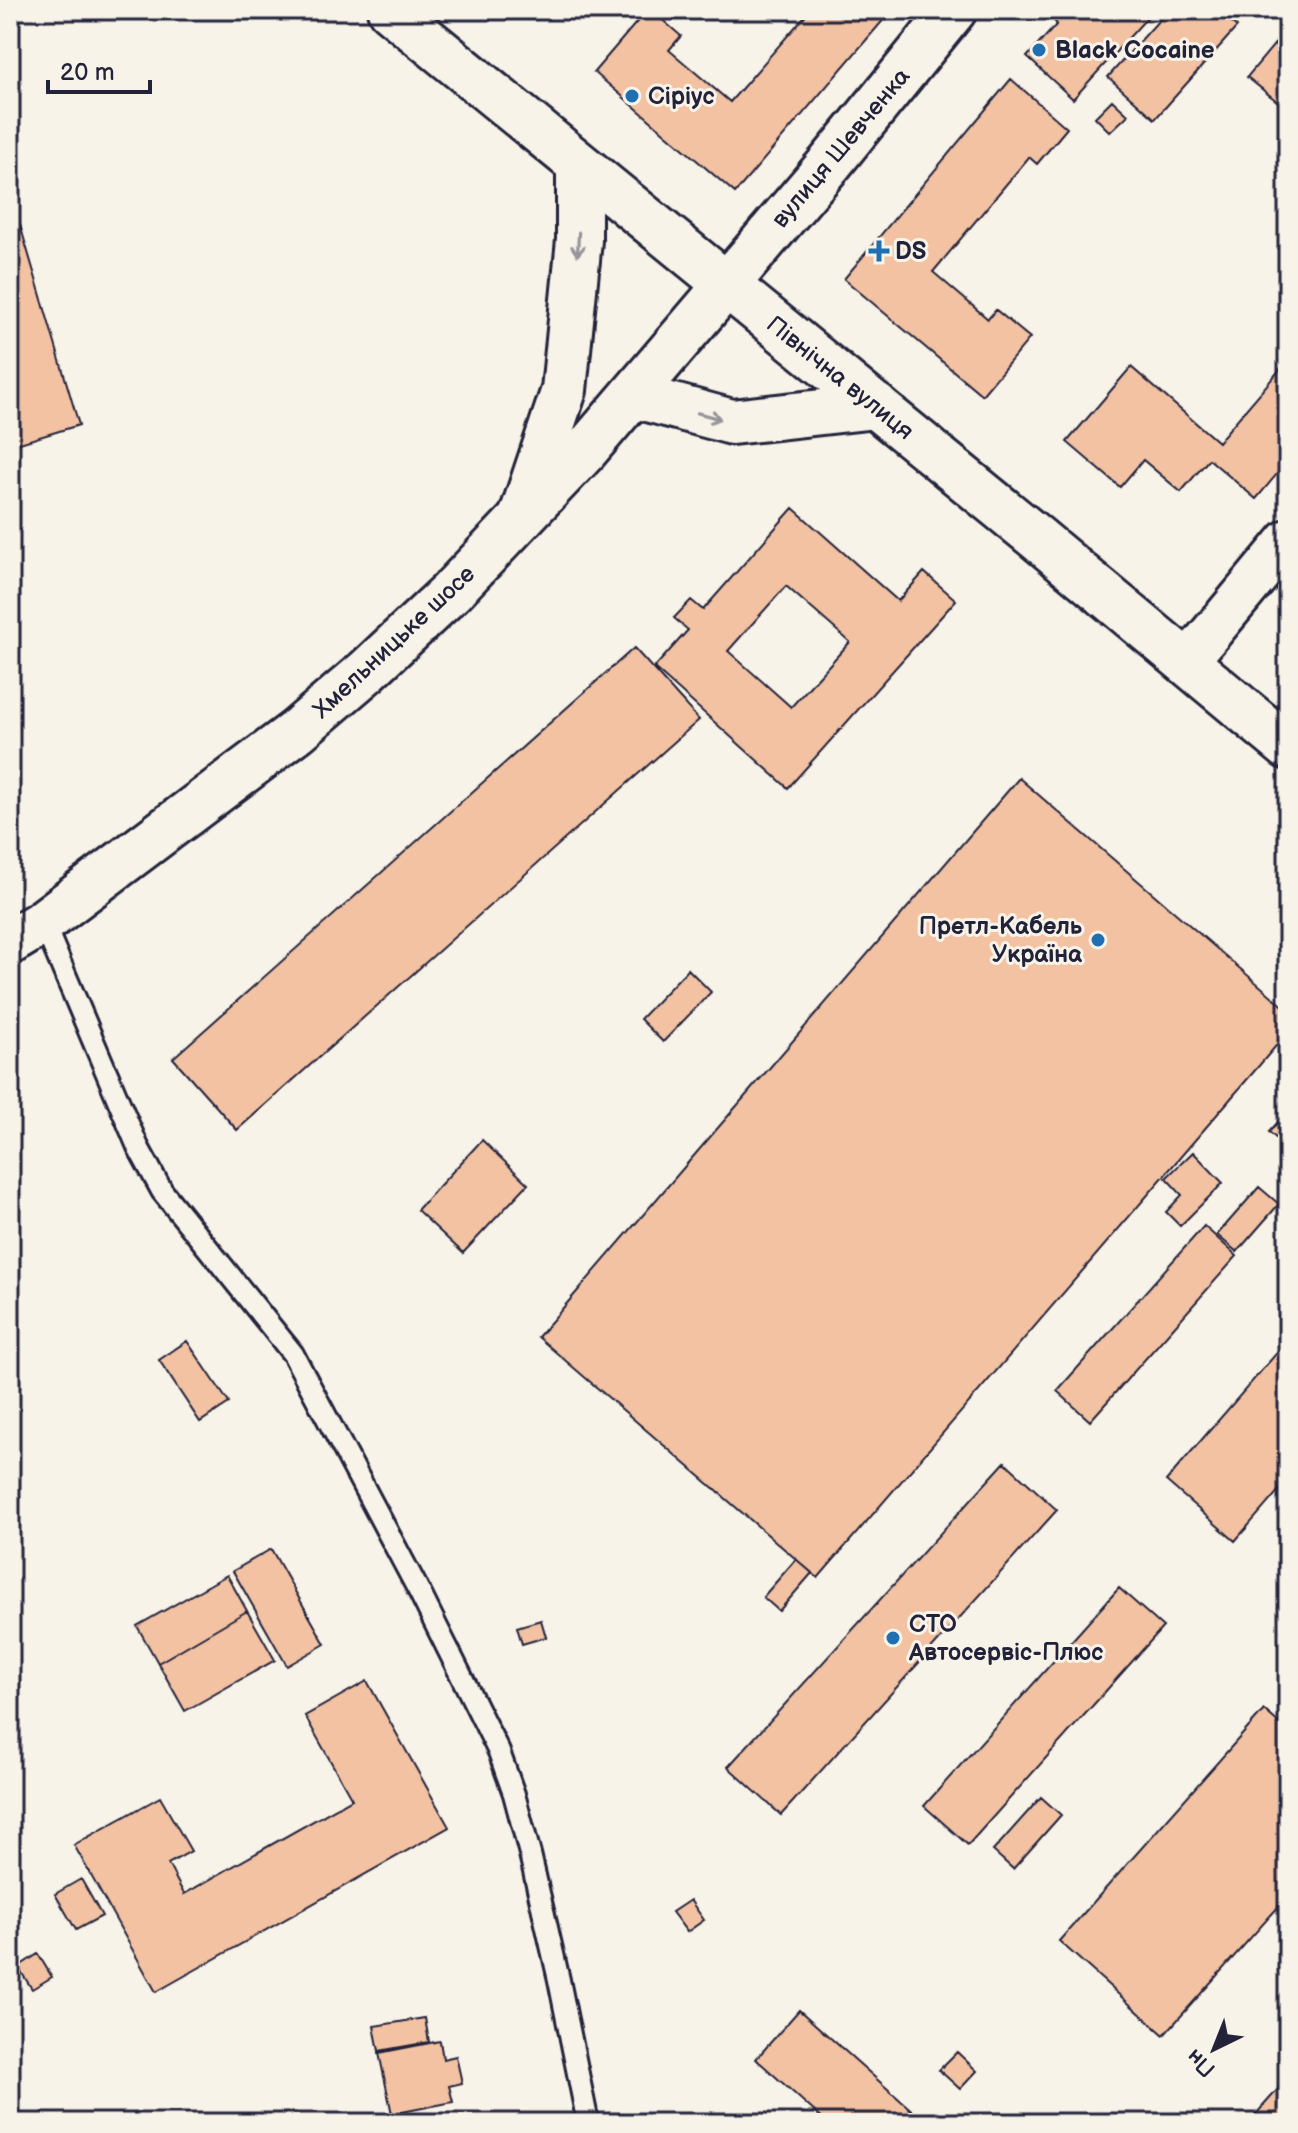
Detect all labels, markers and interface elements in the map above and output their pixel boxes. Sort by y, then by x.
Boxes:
place label: Black Cocaine [1055,36,1215,65]
marker: Black Cocaine [1030,41,1048,59]
scale bar [48,44,150,94]
text: 20 m [60,58,115,87]
street label: вулиця Шевченка [766,62,916,234]
place label: Сіріус [648,82,715,111]
marker: Сіріус [623,87,641,105]
one-way arrow [570,230,585,257]
place label: DS [895,237,926,266]
marker: DS [870,242,888,260]
street label: Північна вулиця [761,310,919,446]
one-way arrow [695,409,721,424]
street label: Хмельницьке шосе [307,559,481,725]
place label: Претл-Кабель Україна [919,912,1083,969]
marker: Претл-Кабель Україна [1089,931,1107,949]
place label: СТО Автосервіс-Плюс [908,1610,1103,1667]
marker: СТО Автосервіс-Плюс [884,1629,902,1647]
north arrow [1174,2009,1254,2089]
text: Пн [1181,2043,1221,2082]

